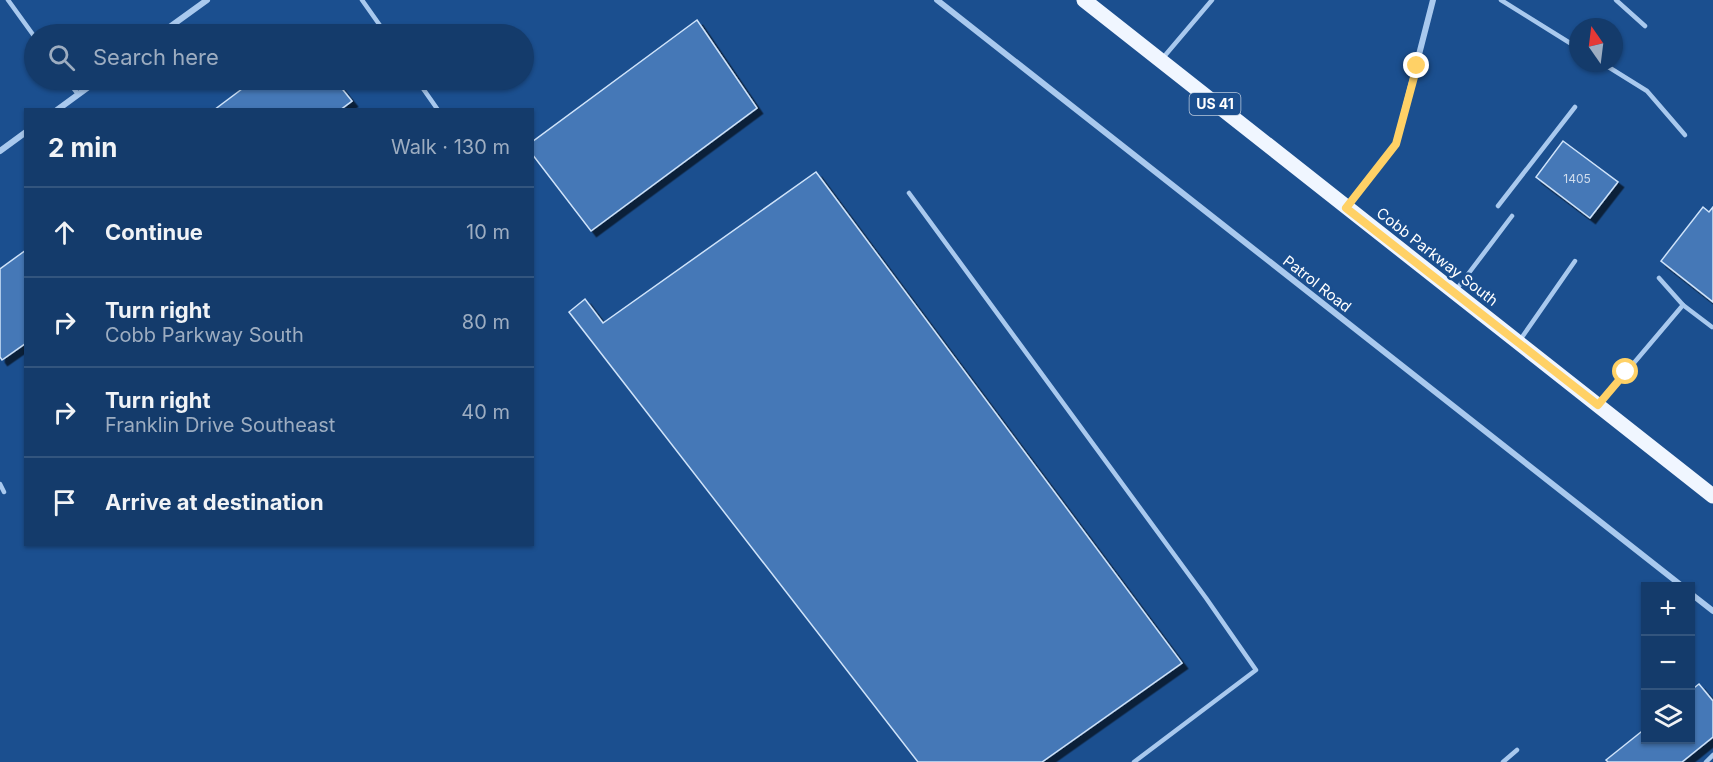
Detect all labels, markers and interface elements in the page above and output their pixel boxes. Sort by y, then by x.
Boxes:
north arrow [1569,18,1623,72]
search box [24,24,534,90]
icon: search [45,41,78,74]
text: Search here [93,44,219,70]
route end [1403,52,1429,78]
road number: US 41 [1190,93,1240,115]
text: 2 min [48,132,118,163]
text: Walk · 130 m [391,135,510,159]
house number: 1405 [1563,171,1591,186]
street label: Cobb Parkway South [1373,203,1502,310]
icon: ahead [48,216,81,249]
text: Continue [105,219,203,245]
text: 10 m [466,220,510,244]
street label: Patrol Road [1279,251,1355,316]
text: Turn right [105,297,211,323]
icon: right [48,306,81,339]
text: 80 m [462,310,510,334]
text: Cobb Parkway South [105,323,304,347]
route start [1612,358,1638,384]
text: Turn right [105,387,211,413]
icon: right [48,396,81,429]
text: 40 m [461,400,510,424]
text: Franklin Drive Southeast [105,413,335,437]
icon: arrive [48,486,81,519]
text: Arrive at destination [105,489,324,515]
map controls [1641,582,1695,744]
button: + [1641,582,1695,636]
button: − [1641,636,1695,690]
button: layers [1641,690,1695,744]

